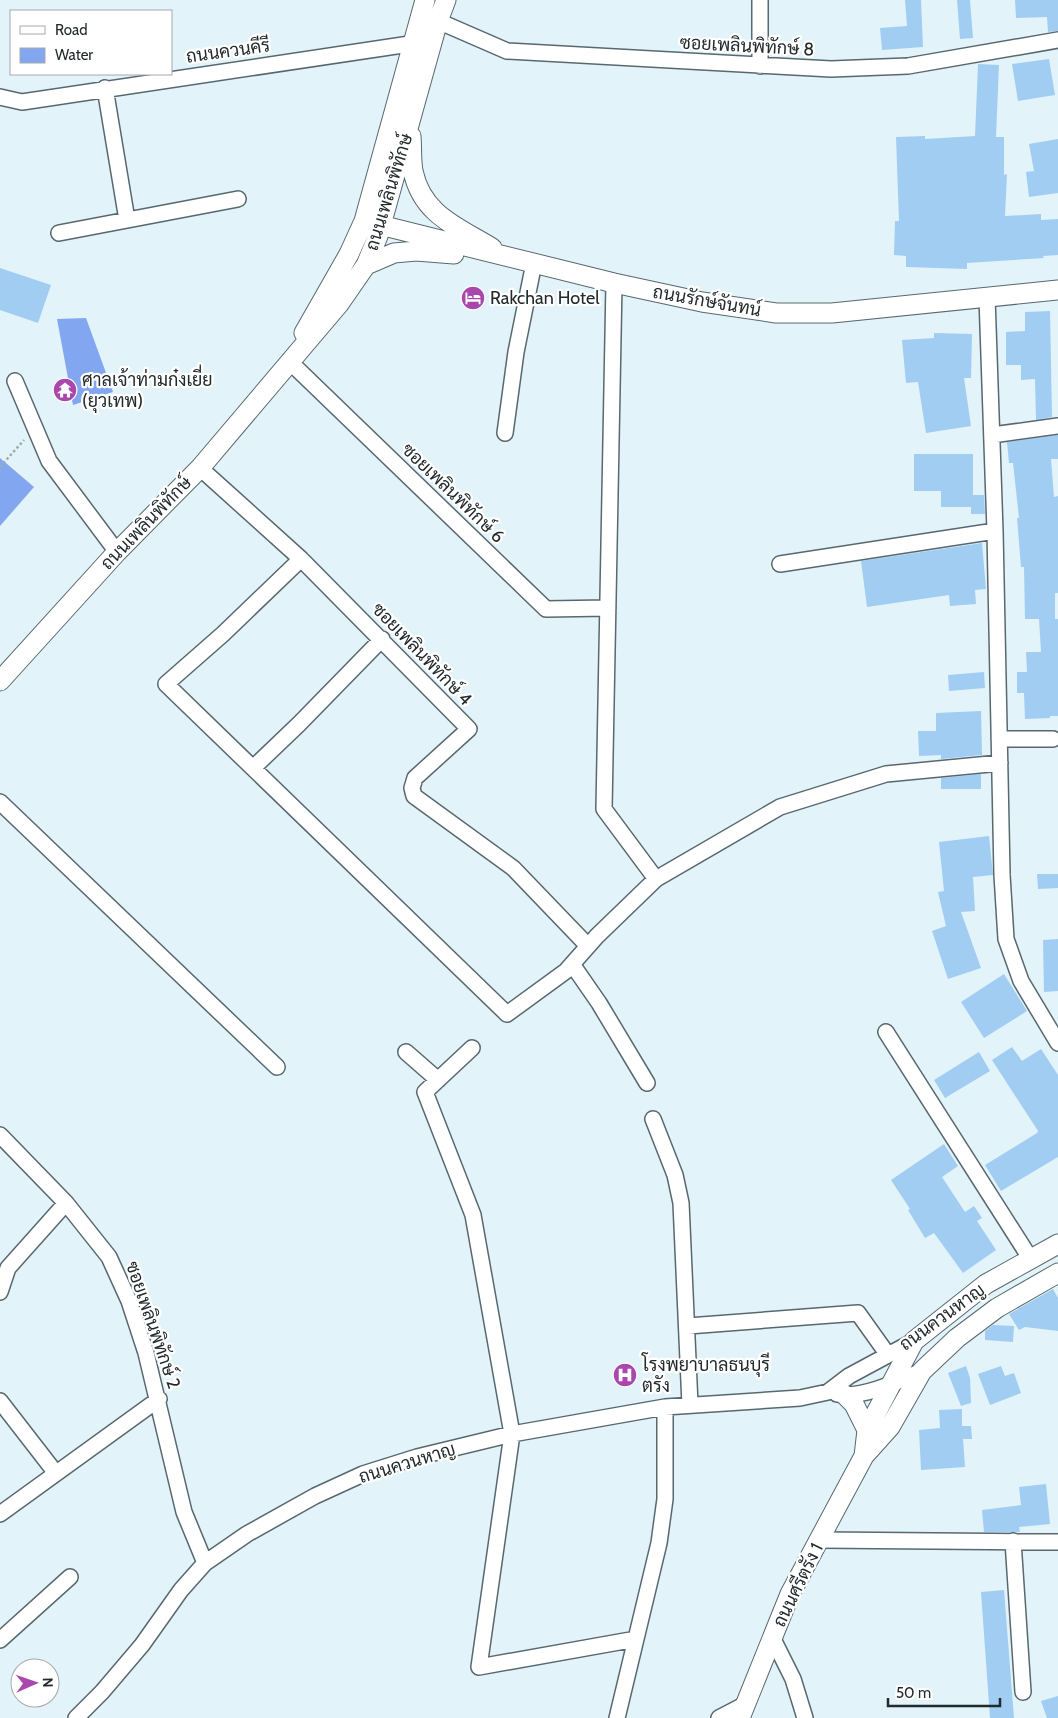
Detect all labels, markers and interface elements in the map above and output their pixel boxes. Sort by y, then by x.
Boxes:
legend [10,10,172,75]
text: Road [55,21,88,39]
street label: ซอยเพลินพิทักษ์ 8 [679,29,815,61]
street label: ถนนควนคีรี [184,32,272,68]
text: Water [55,46,93,64]
street label: ถนนเพลินพิทักษ์ [359,129,417,253]
street label: ถนนรักษ์จันทน์ [651,279,763,321]
hotel icon: Rakchan Hotel [460,285,486,311]
place label: Rakchan Hotel [490,287,600,309]
place label: ศาลเจ้าท่ามก๋งเยี่ย (ยุวเทพ) [82,364,213,413]
temple icon: ศาลเจ้าท่ามก๋งเยี่ย (ยุวเทพ) [52,377,78,403]
street label: ซอยเพลินพิทักษ์ 6 [397,437,510,547]
street label: ถนนเพลินพิทักษ์ [95,470,197,574]
street label: ซอยเพลินพิทักษ์ 4 [367,597,478,710]
street label: ซอยเพลินพิทักษ์ 2 [121,1258,187,1392]
street label: ถนนควนหาญ [895,1279,989,1355]
place label: โรงพยาบาลธนบุรี ตรัง [641,1352,770,1397]
hospital icon: โรงพยาบาลธนบุรี ตรัง [612,1362,638,1388]
street label: ถนนควนหาญ [356,1438,458,1488]
street label: ถนนศรีตรัง 1 [766,1539,828,1631]
north arrow [10,1658,60,1708]
scale bar [888,1676,1000,1708]
text: N [39,1677,57,1688]
text: 50 m [896,1684,931,1702]

